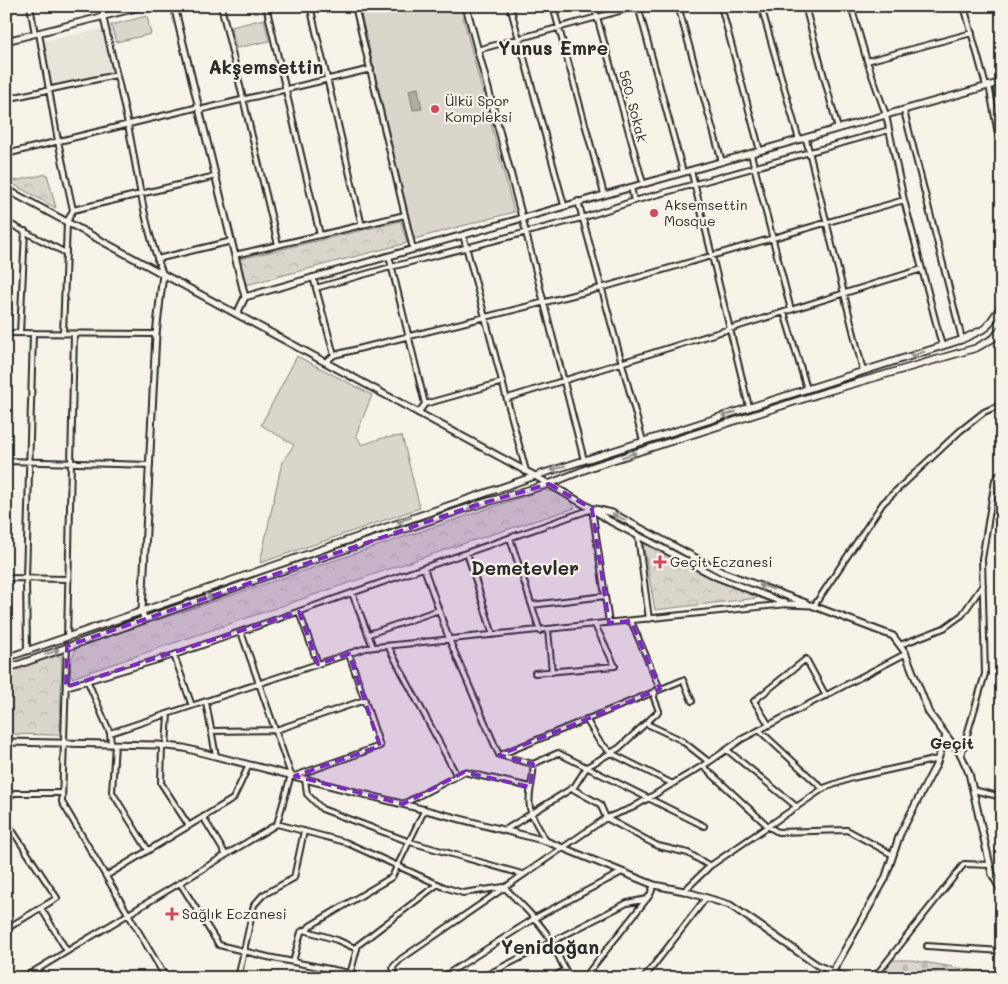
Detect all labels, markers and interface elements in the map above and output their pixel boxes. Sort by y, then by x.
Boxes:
district label: Yunus Emre [498,35,608,60]
district label: Akşemsettin [209,54,323,80]
street label: 560. Sokak [615,68,652,144]
place label: Ülkü Spor Kompleksi [445,91,512,126]
marker: Ülkü Spor Kompleksi [429,103,441,115]
place label: Aksemsettin Mosque [664,195,748,230]
marker: Aksemsettin Mosque [648,207,660,219]
one-way arrow [910,349,926,359]
one-way arrow [722,409,738,419]
one-way arrow [621,450,637,459]
one-way arrow [550,464,566,474]
one-way arrow [467,501,482,510]
one-way arrow [612,512,627,522]
one-way arrow [396,516,412,526]
place label: Geçit Eczanesi [670,552,772,571]
district label: Demetevler [471,555,579,580]
marker: Geçit Eczanesi [654,556,666,568]
one-way arrow [758,582,773,591]
one-way arrow [197,593,213,602]
one-way arrow [44,647,59,656]
district label: Geçit [930,732,974,753]
place label: Sağlık Eczanesi [182,904,287,923]
marker: Sağlık Eczanesi [166,908,178,920]
district label: Yenidoğan [501,934,599,959]

